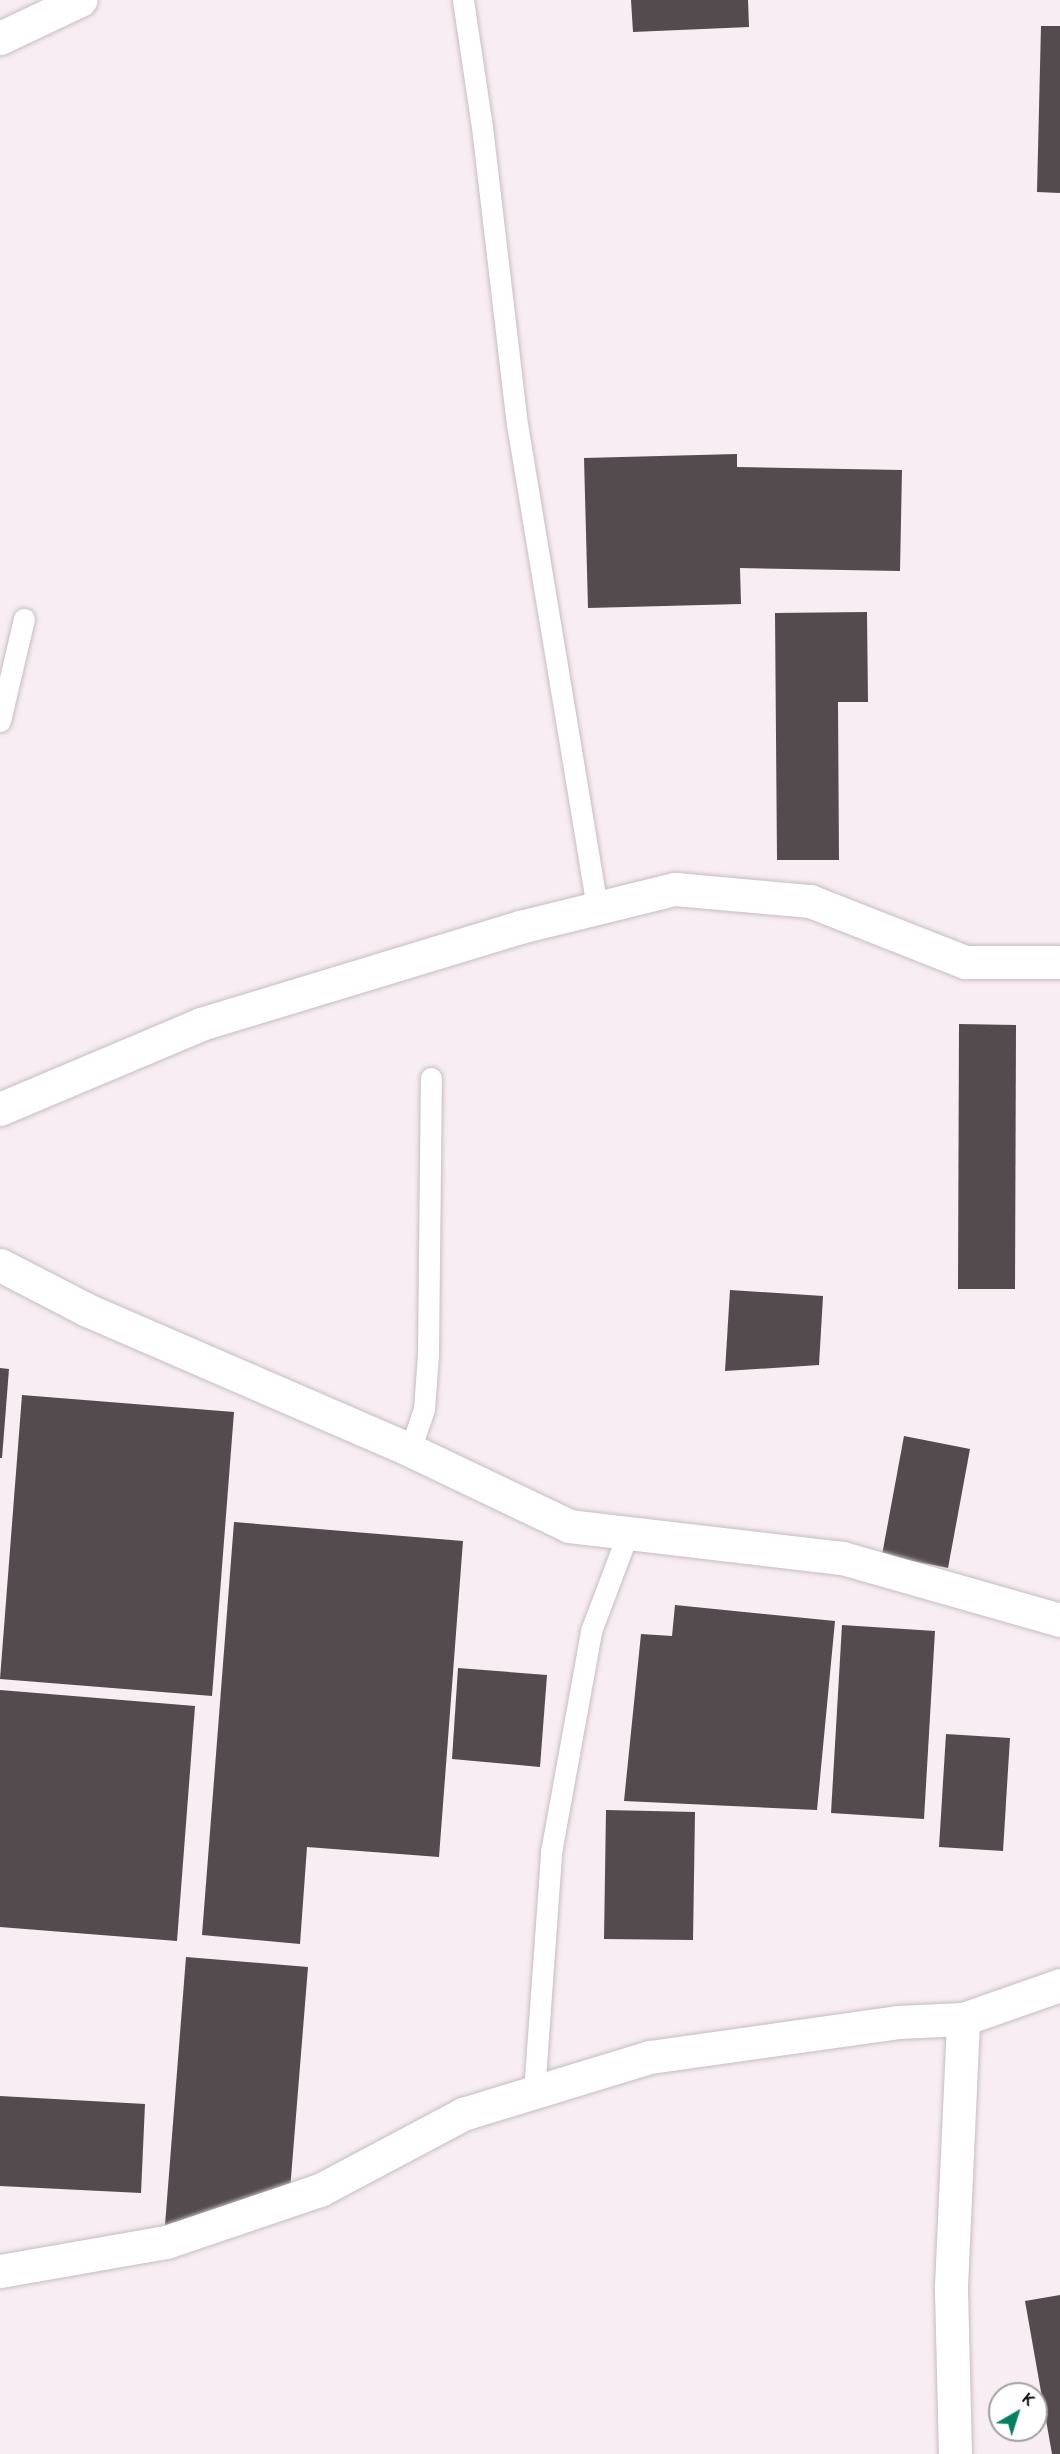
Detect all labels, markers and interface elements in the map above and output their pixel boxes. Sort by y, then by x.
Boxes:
north arrow [988,2382,1048,2442]
text: K [1018,2388,1039,2410]

